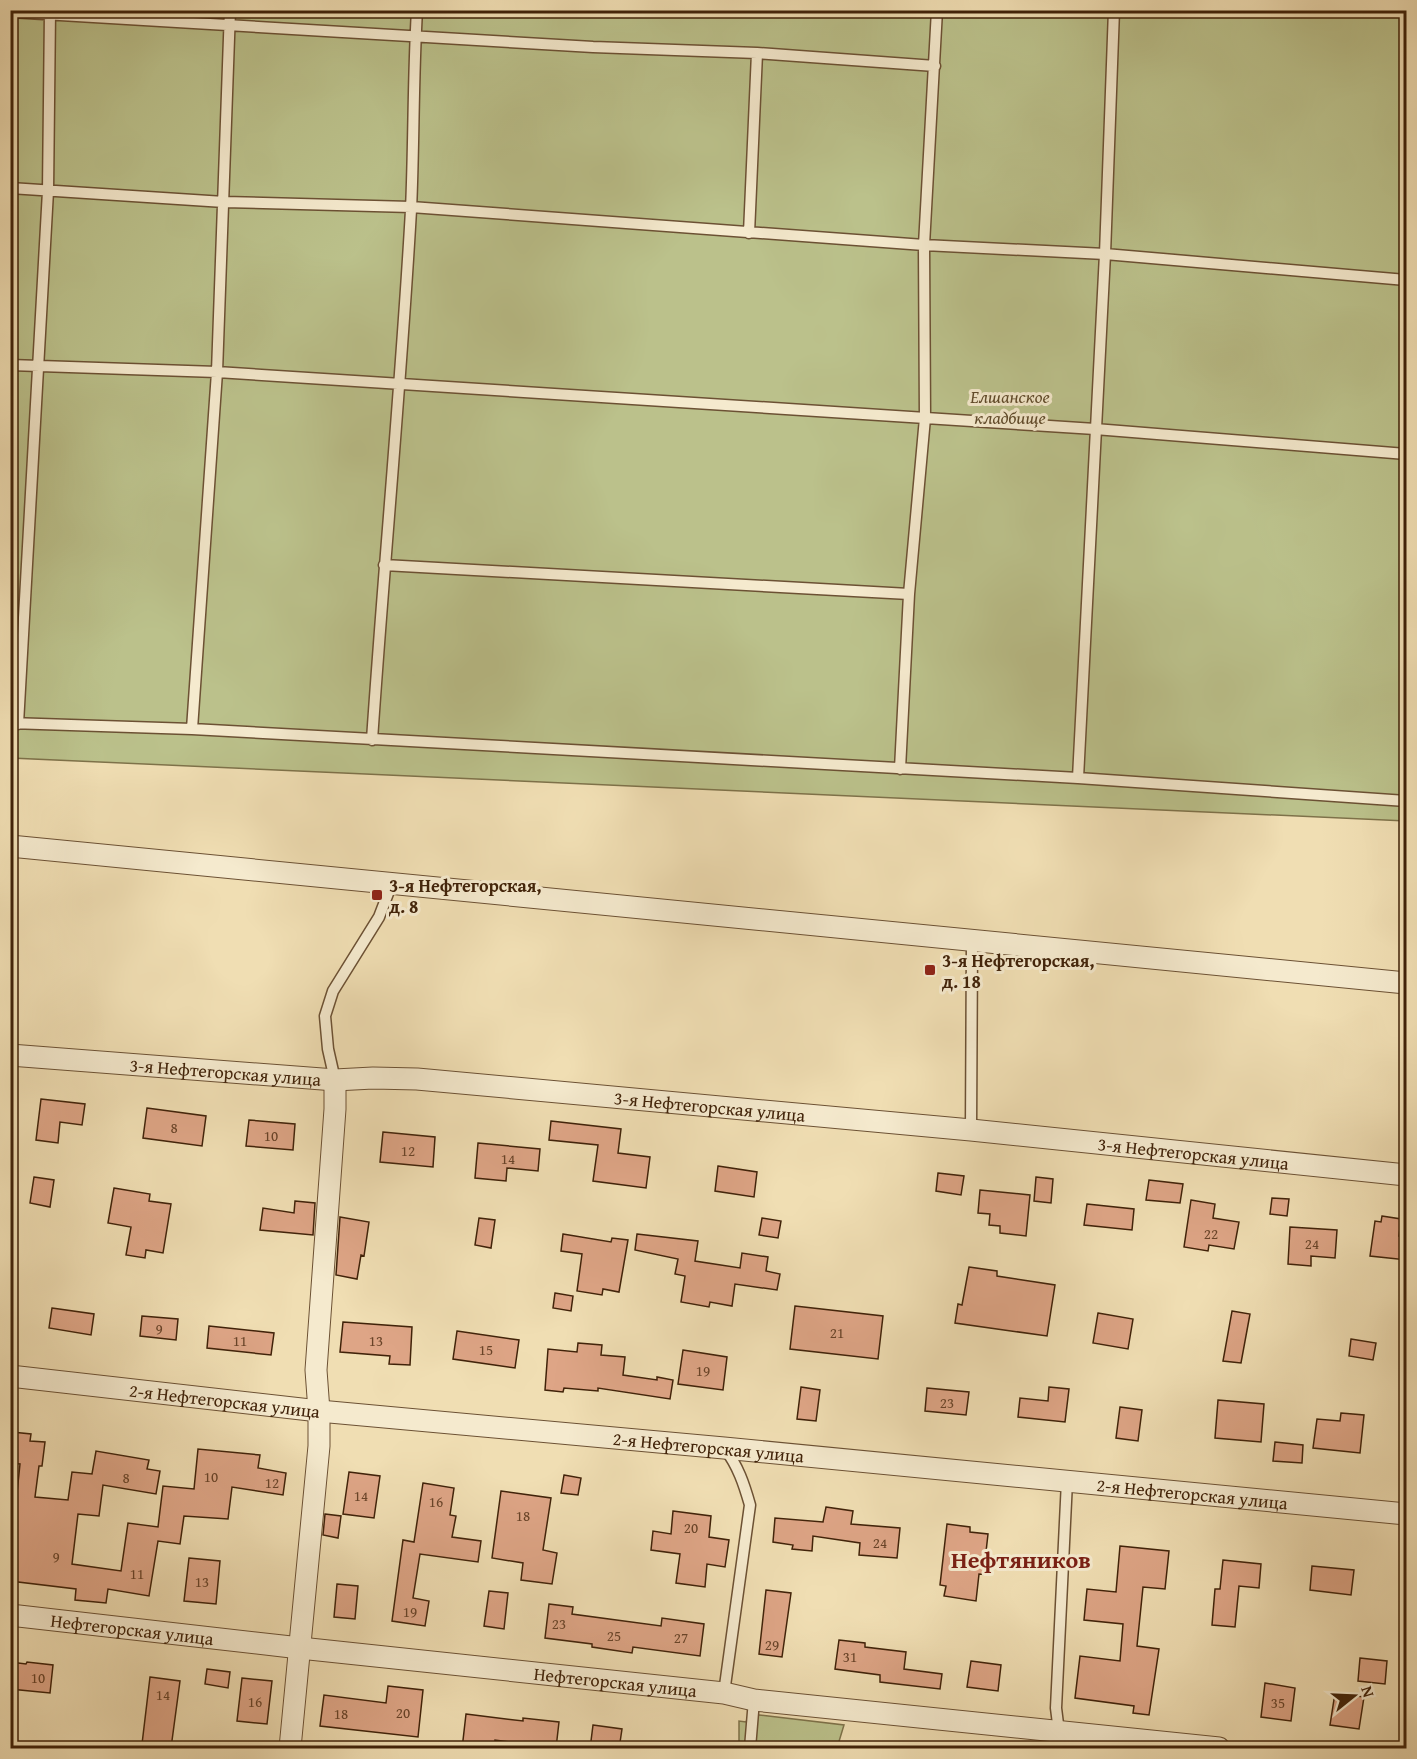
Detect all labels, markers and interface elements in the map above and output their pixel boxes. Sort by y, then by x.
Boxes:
park label: Елшанское кладбище [969,383,1050,431]
place label: 3-я Нефтегорская, д. 8 [389,872,541,920]
marker: 3-я Нефтегорская, д. 8 [370,888,384,902]
place label: 3-я Нефтегорская, д. 18 [942,947,1094,995]
marker: 3-я Нефтегорская, д. 18 [923,963,937,977]
street label: 3-я Нефтегорская улица [129,1051,322,1092]
street label: 3-я Нефтегорская улица [613,1084,807,1128]
house number: 8 [170,1117,178,1138]
house number: 10 [264,1125,278,1146]
street label: 3-я Нефтегорская улица [1097,1130,1291,1176]
house number: 12 [401,1140,415,1161]
house number: 14 [501,1148,515,1169]
house number: 22 [1204,1223,1218,1244]
house number: 24 [1305,1233,1319,1254]
house number: 9 [155,1318,163,1339]
house number: 21 [830,1322,844,1343]
house number: 11 [233,1330,247,1351]
house number: 13 [369,1330,383,1351]
house number: 15 [479,1339,493,1360]
house number: 19 [696,1360,710,1381]
street label: 2-я Нефтегорская улица [128,1376,322,1425]
house number: 23 [940,1392,954,1413]
street label: 2-я Нефтегорская улица [612,1424,806,1469]
house number: 10 [204,1466,218,1487]
house number: 8 [122,1467,130,1488]
street label: 2-я Нефтегорская улица [1095,1471,1289,1516]
house number: 12 [265,1472,279,1493]
house number: 14 [354,1485,368,1506]
house number: 16 [429,1491,443,1512]
house number: 18 [516,1505,530,1526]
house number: 20 [684,1517,698,1538]
house number: 24 [873,1532,887,1553]
district label: Нефтяников [951,1542,1091,1577]
house number: 9 [52,1546,60,1567]
house number: 11 [130,1563,144,1584]
house number: 13 [195,1571,209,1592]
house number: 19 [403,1601,417,1622]
street label: Нефтегорская улица [49,1606,216,1652]
house number: 23 [552,1613,566,1634]
house number: 25 [607,1625,621,1646]
house number: 27 [674,1627,688,1648]
house number: 29 [765,1634,779,1655]
house number: 31 [843,1646,857,1667]
street label: Нефтегорская улица [532,1659,699,1704]
north arrow [1324,1666,1384,1726]
house number: 10 [31,1667,45,1688]
text: N [1355,1683,1381,1700]
house number: 14 [156,1684,170,1705]
house number: 16 [248,1691,262,1712]
house number: 35 [1271,1692,1285,1713]
house number: 20 [396,1702,410,1723]
house number: 18 [334,1703,348,1724]

